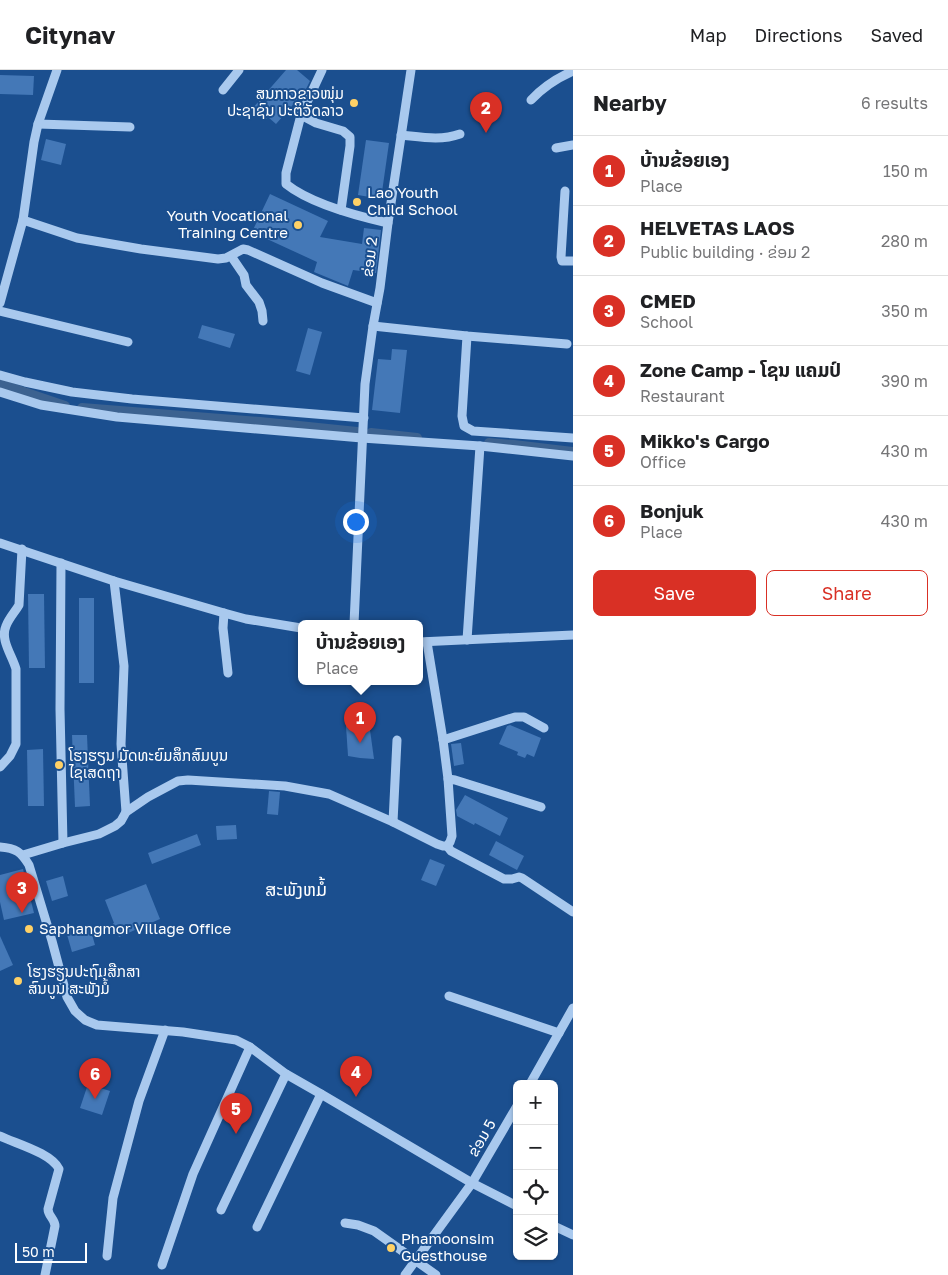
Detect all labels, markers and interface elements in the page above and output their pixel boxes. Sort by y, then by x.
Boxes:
text: Citynav [25,20,115,49]
text: Map [690,24,726,46]
text: Directions [754,24,842,46]
text: Saved [870,24,923,46]
place label: ສູນກາວຂາວໜຸ່ມ ປະຊາຊົນ ປະຕິວັດລາວ [227,84,344,119]
text: Nearby [593,90,667,116]
pin: 2 [470,92,502,133]
text: 6 results [861,93,928,113]
marker: ສູນກາວຂາວໜຸ່ມ ປະຊາຊົນ ປະຕິວັດລາວ [348,97,360,109]
text: ບ້ານຂ້ອຍເອງ [640,148,730,171]
text: 1 [605,161,613,181]
text: 150 m [883,161,928,181]
text: Place [640,176,683,196]
place label: Lao Youth Child School [367,183,458,218]
marker: Lao Youth Child School [351,196,363,208]
place label: Youth Vocational Training Centre [166,206,288,241]
text: HELVETAS LAOS [640,216,795,239]
marker: Youth Vocational Training Centre [292,219,304,231]
text: 2 [604,231,614,251]
text: 280 m [881,231,928,251]
street label: ຂ່ອມ 2 [358,236,380,278]
text: Public building · ຂ່ອມ 2 [640,242,810,262]
text: CMED [640,289,696,312]
text: 3 [604,301,614,321]
text: 350 m [881,301,928,321]
text: School [640,312,693,332]
text: Zone Camp - ໂຊນ ແຄມປ໌ [640,358,841,381]
text: 4 [604,371,614,391]
text: 390 m [881,371,928,391]
text: Restaurant [640,386,725,406]
text: Mikko's Cargo [640,429,770,452]
text: 5 [604,441,614,461]
text: 430 m [881,441,928,461]
text: Office [640,452,686,472]
text: Bonjuk [640,499,704,522]
your location [343,509,369,535]
text: 6 [604,511,614,531]
text: 430 m [881,511,928,531]
text: Place [640,522,683,542]
button: Save [593,570,756,616]
button: Share [766,570,928,616]
popup [298,620,423,685]
text: ບ້ານຂ້ອຍເອງ [316,630,405,653]
text: Place [316,658,358,678]
pin: 1 [344,702,376,743]
place label: ໂຮງຮຽນ ມັດທະຍົມສຶກສົມບູນ ໄຊເສດຖາ [68,746,228,781]
marker: ໂຮງຮຽນ ມັດທະຍົມສຶກສົມບູນ ໄຊເສດຖາ [53,759,65,771]
pin: 3 [6,872,38,913]
district label: ສະພັງຫມໍ້ [265,876,327,900]
place label: Saphangmor Village Office [39,919,232,937]
marker: Saphangmor Village Office [23,923,35,935]
place label: ໂຮງຮຽນປະຖົມສືກສາ ສົນບູນ ສະພັງມໍ້ [27,962,140,999]
marker: ໂຮງຮຽນປະຖົມສືກສາ ສົນບູນ ສະພັງມໍ້ [12,975,24,987]
pin: 4 [340,1056,372,1097]
pin: 6 [79,1058,111,1099]
map controls [513,1080,558,1260]
button: + [513,1080,558,1125]
pin: 5 [220,1093,252,1134]
street label: ຂ່ອມ 5 [463,1116,499,1159]
button: − [513,1125,558,1170]
button: locate [513,1170,558,1215]
button: layers [513,1215,558,1260]
place label: Phamoonsim Guesthouse [401,1229,494,1264]
scale bar [15,1240,88,1263]
marker: Phamoonsim Guesthouse [385,1242,397,1254]
text: 50 m [22,1243,55,1260]

